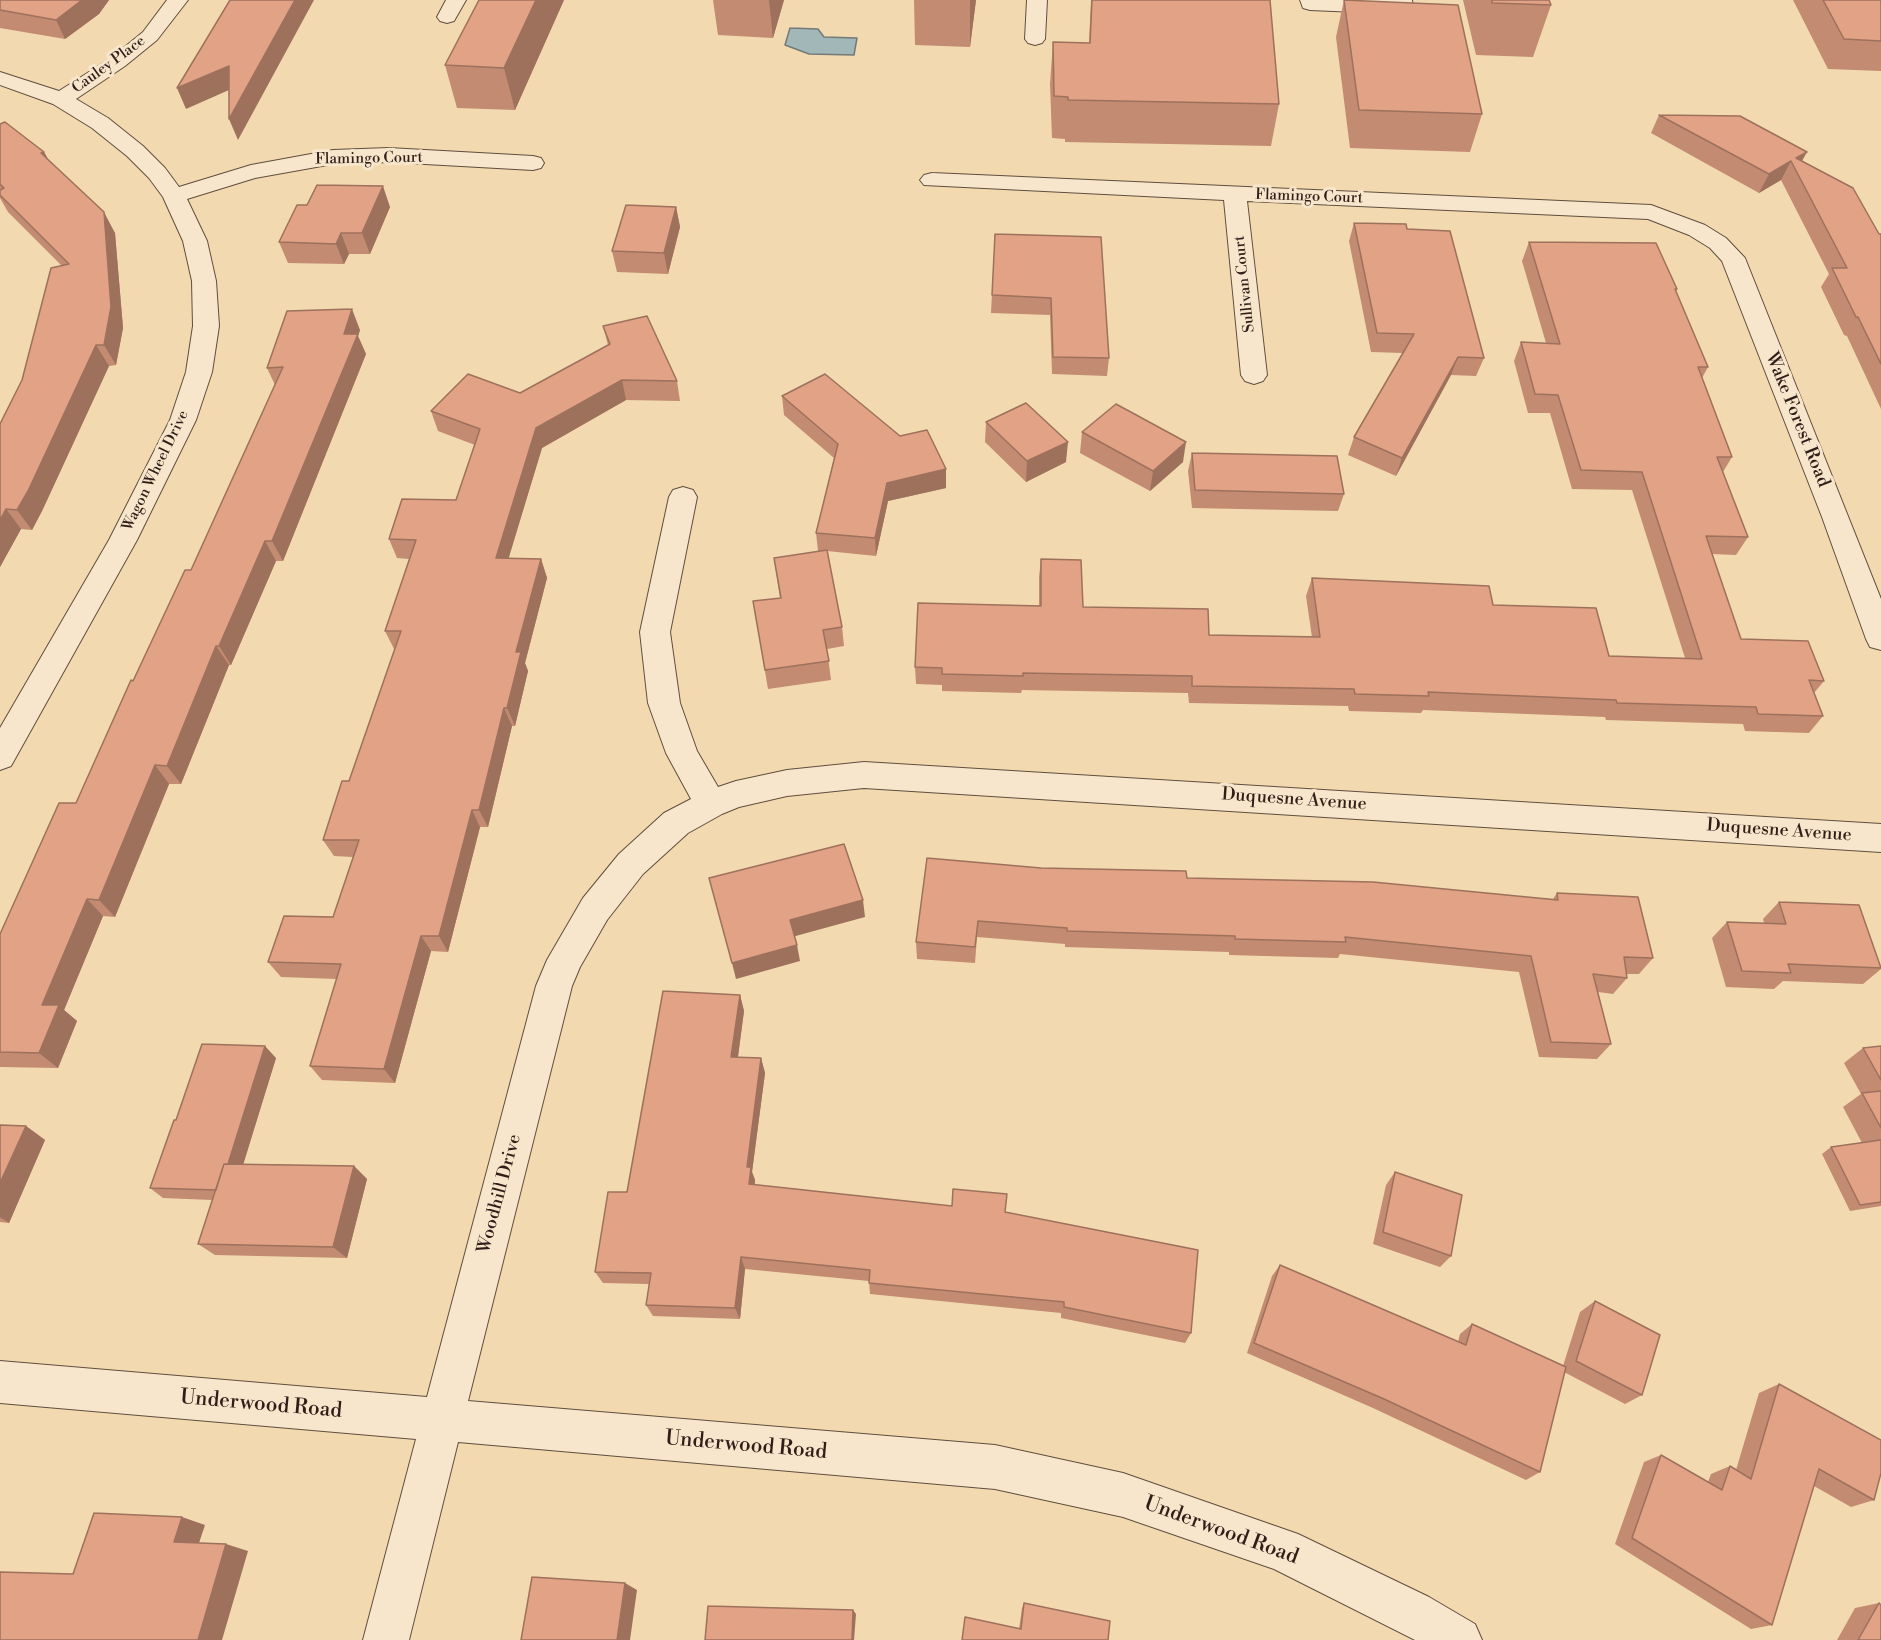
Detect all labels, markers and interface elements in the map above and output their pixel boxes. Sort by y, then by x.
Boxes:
street label: Cauley Place [69,32,149,98]
street label: Flamingo Court [315,149,423,169]
street label: Flamingo Court [1255,186,1363,208]
street label: Sullivan Court [1231,235,1259,333]
street label: Wake Forest Road [1760,349,1834,491]
street label: Wagon Wheel Drive [119,408,193,534]
street label: Duquesne Avenue [1221,784,1367,816]
street label: Duquesne Avenue [1706,815,1852,847]
street label: Woodhill Drive [474,1132,526,1256]
street label: Underwood Road [179,1385,343,1425]
street label: Underwood Road [664,1426,828,1466]
street label: Underwood Road [1140,1491,1302,1571]

